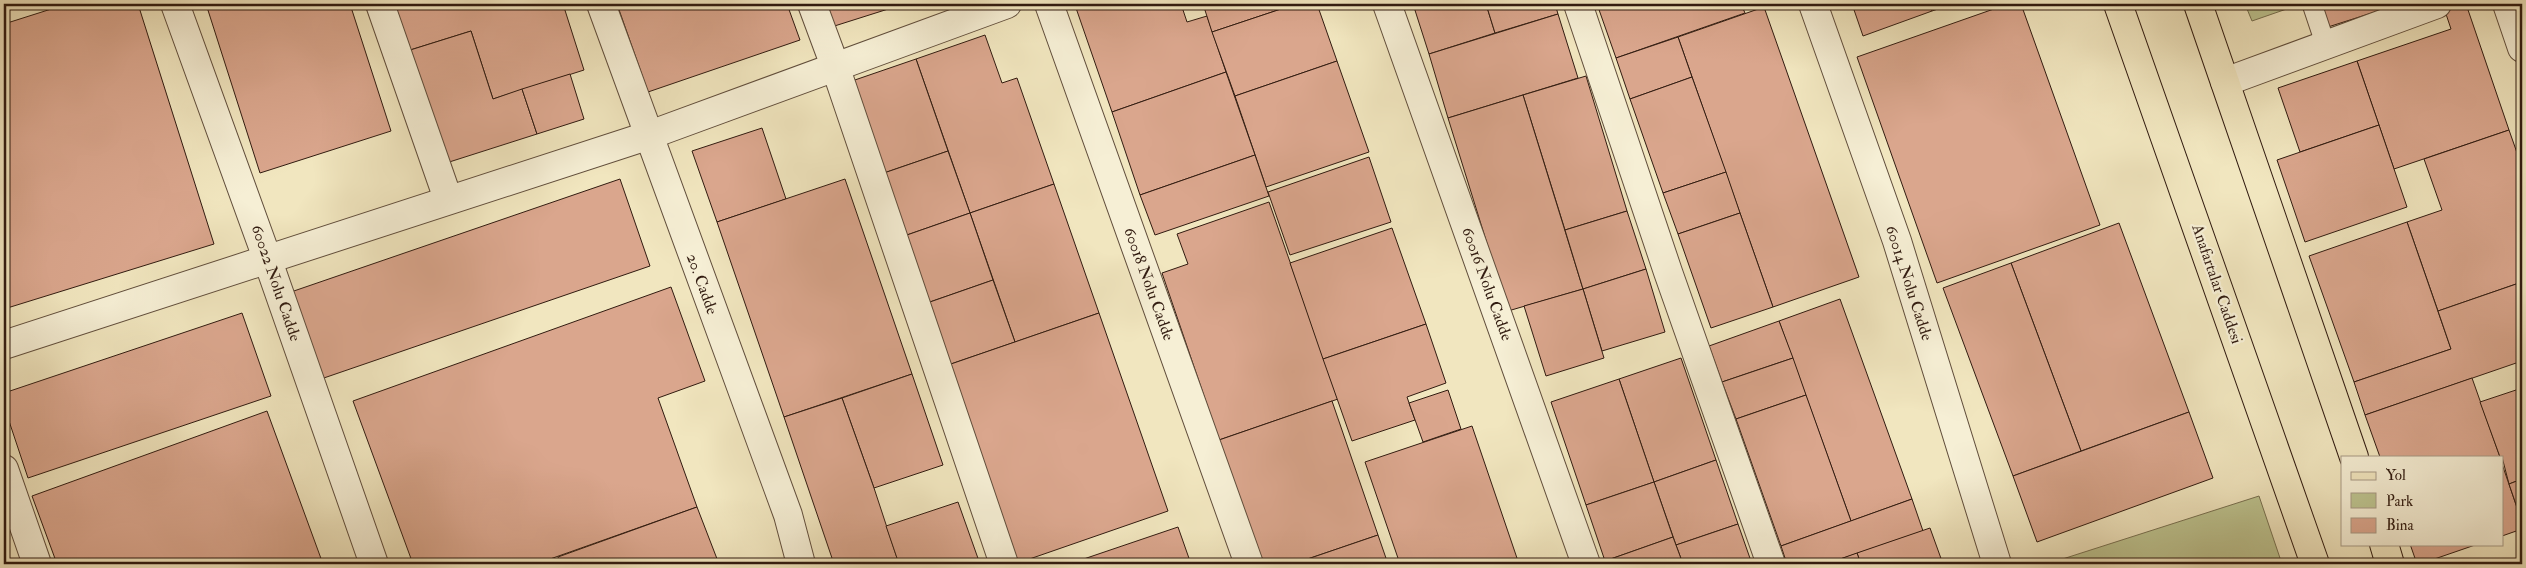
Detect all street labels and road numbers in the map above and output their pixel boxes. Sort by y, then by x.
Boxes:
street label: Anafartalar Caddesi [2187,221,2247,346]
street label: 60022 Nolu Cadde [247,222,305,344]
street label: 60014 Nolu Cadde [1881,223,1937,343]
street label: 60016 Nolu Cadde [1457,224,1517,344]
street label: 60018 Nolu Cadde [1119,225,1179,344]
street label: 20. Cadde [682,251,722,318]

